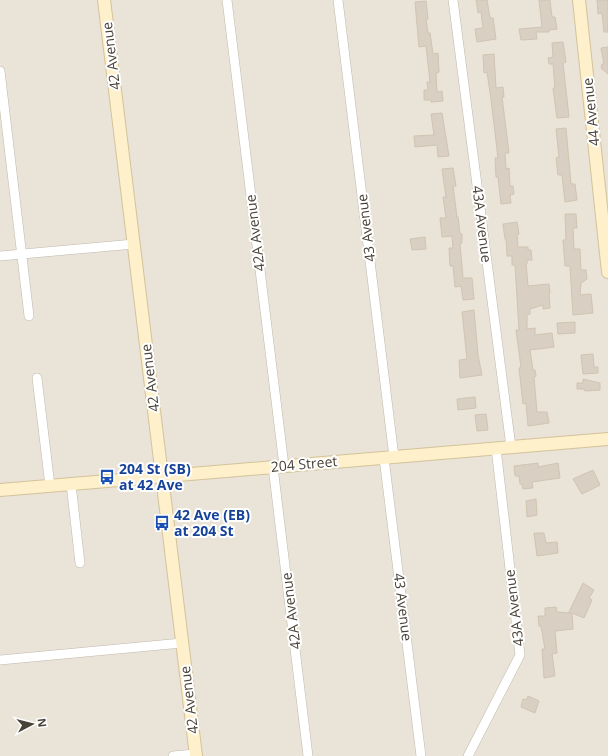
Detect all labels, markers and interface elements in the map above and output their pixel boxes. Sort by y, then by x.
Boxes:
street label: 42 Avenue [97,21,124,91]
street label: 44 Avenue [577,77,604,147]
street label: 43A Avenue [468,184,497,264]
street label: 42A Avenue [240,193,269,273]
street label: 43 Avenue [352,193,379,263]
street label: 42 Avenue [136,343,163,413]
street label: 204 Street [270,451,338,476]
place label: 204 St (SB) at 42 Ave [119,459,191,494]
bus stop icon: 204 St (SB) at 42 Ave [98,468,116,486]
place label: 42 Ave (EB) at 204 St [174,505,250,540]
bus stop icon: 42 Ave (EB) at 204 St [153,514,171,532]
street label: 43A Avenue [499,568,528,648]
street label: 42A Avenue [276,571,305,651]
street label: 43 Avenue [390,572,417,642]
street label: 42 Avenue [175,665,202,735]
north arrow [12,704,52,744]
text: N [34,717,50,728]

